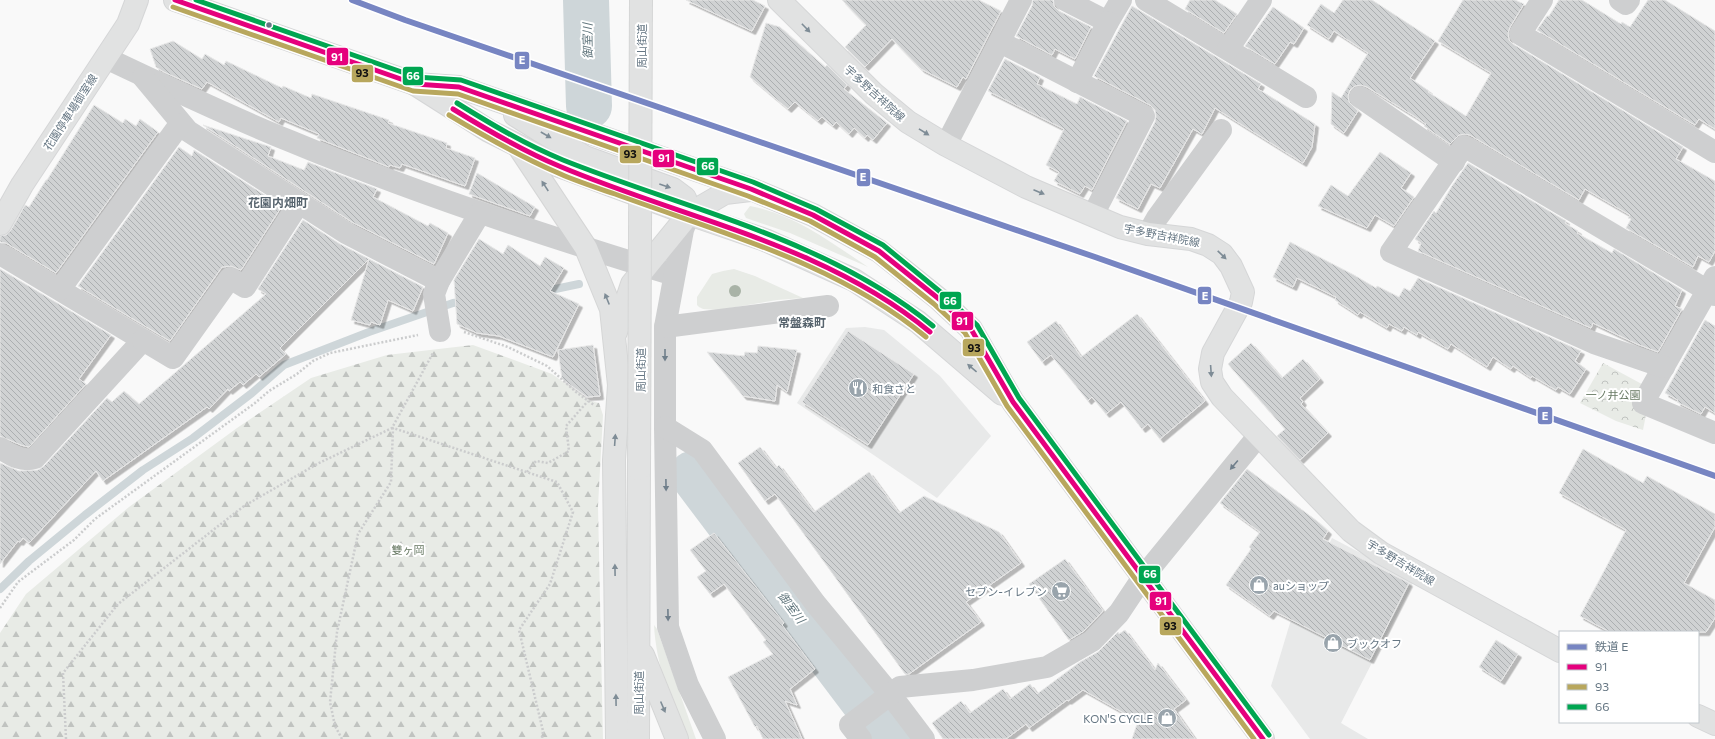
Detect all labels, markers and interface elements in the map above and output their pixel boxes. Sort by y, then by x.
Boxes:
unlabelled marker [264,20,274,30]
water label: 御室川 [580,21,594,59]
one-way arrow [801,23,811,33]
street label: 周山街道 [635,24,648,68]
line badge: 91 [326,47,349,66]
text: 91 [331,50,343,63]
line badge: E [514,51,530,70]
text: E [519,53,526,66]
street label: 宇多野吉祥院線 [842,62,908,124]
line badge: 93 [351,64,374,83]
text: 93 [355,66,369,79]
line badge: 66 [402,66,424,86]
text: 66 [406,69,420,82]
street label: 花園停車場御室線 [41,72,99,152]
one-way arrow [919,128,929,136]
one-way arrow [541,132,552,138]
line badge: 93 [619,145,642,164]
text: 93 [623,147,637,160]
line badge: 91 [652,149,675,168]
text: 91 [658,151,670,164]
line badge: 66 [696,157,719,176]
text: 66 [701,159,715,172]
line badge: E [856,168,871,187]
text: E [860,170,867,183]
one-way arrow [541,180,548,192]
one-way arrow [660,183,672,189]
one-way arrow [1034,190,1046,196]
district label: 花園内畑町 [248,195,308,209]
street label: 宇多野吉祥院線 [1123,221,1201,249]
one-way arrow [1217,251,1227,260]
line badge: E [1197,286,1212,305]
text: E [1202,289,1209,302]
line badge: 66 [939,291,962,310]
one-way arrow [604,294,610,305]
text: 66 [943,294,957,307]
line badge: 91 [951,311,974,331]
text: 91 [956,314,968,327]
district label: 常盤森町 [778,315,826,329]
line badge: 93 [962,338,985,357]
text: 93 [967,341,981,354]
street label: 周山街道 [634,348,647,392]
one-way arrow [662,349,668,362]
one-way arrow [967,364,977,373]
one-way arrow [1208,365,1215,378]
restaurant icon: 和食さと [847,377,869,399]
place label: 和食さと [872,382,916,395]
park label: 一ノ井公園 [1586,388,1641,401]
line badge: E [1537,406,1553,425]
text: E [1542,409,1549,422]
one-way arrow [611,434,618,446]
one-way arrow [1229,460,1238,471]
one-way arrow [663,479,669,492]
street label: 宇多野吉祥院線 [1365,537,1437,587]
park label: 雙ヶ岡 [392,543,425,556]
one-way arrow [612,563,618,576]
line badge: 66 [1138,565,1161,584]
text: 66 [1143,567,1157,580]
shop icon: auショップ [1248,574,1270,596]
place label: auショップ [1273,579,1329,592]
supermarket icon: セブン-イレブン [1050,580,1072,602]
place label: セブン-イレブン [965,585,1047,598]
water label: 御室川 [776,588,810,627]
line badge: 91 [1149,591,1172,611]
text: 91 [1155,594,1167,607]
one-way arrow [665,609,671,622]
line badge: 93 [1159,616,1182,636]
text: 93 [1163,619,1177,632]
legend [1559,631,1699,723]
shop icon: ブックオフ [1322,632,1344,654]
place label: ブックオフ [1347,637,1402,650]
text: 鉄道 E [1595,639,1628,653]
text: 91 [1595,659,1607,673]
street label: 周山街道 [632,671,645,715]
text: 93 [1595,679,1609,693]
one-way arrow [613,694,620,706]
text: 66 [1595,699,1610,713]
one-way arrow [661,701,667,713]
shop icon: KON'S CYCLE [1156,707,1178,729]
place label: KON'S CYCLE [1083,712,1153,725]

